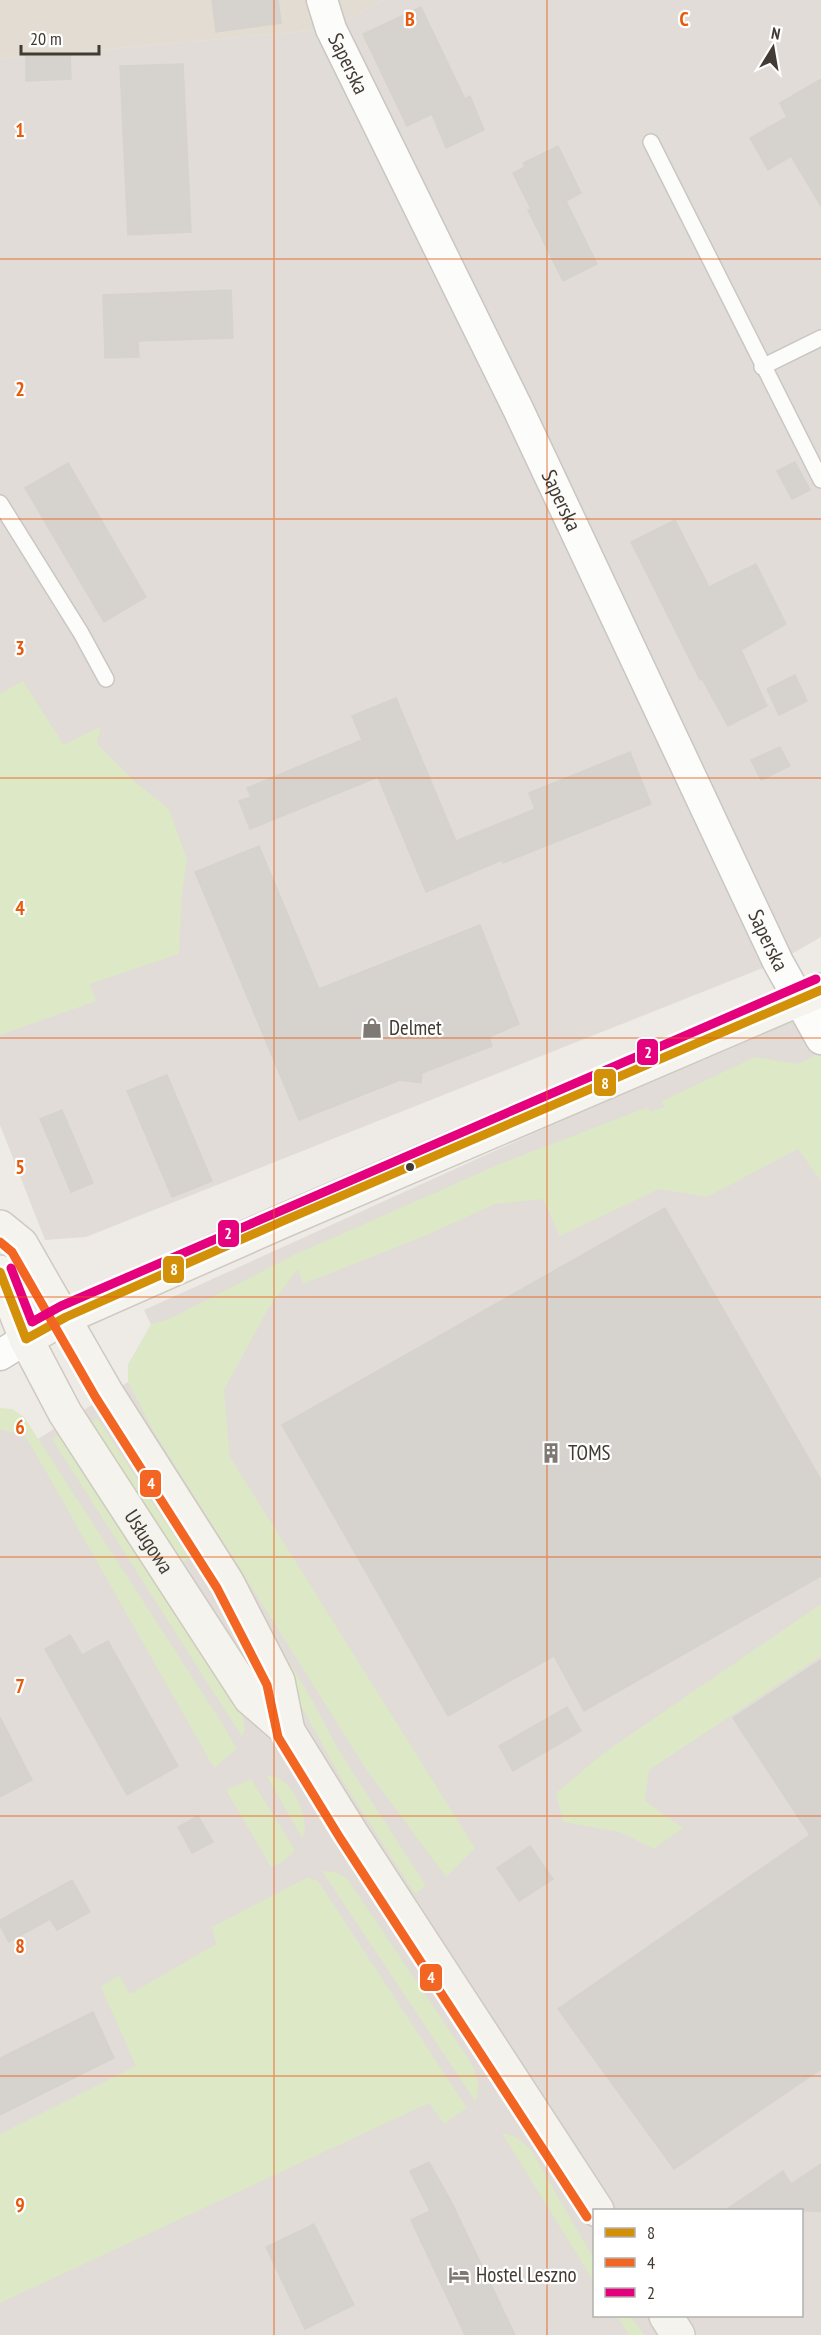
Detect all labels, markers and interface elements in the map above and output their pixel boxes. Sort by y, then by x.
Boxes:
text: B [405,6,415,32]
text: C [679,6,689,32]
scale bar [21,18,99,56]
north arrow [743,18,803,78]
text: N [770,23,782,44]
text: 20 m [30,27,62,50]
street label: Saperska [322,28,375,98]
text: 1 [15,117,25,143]
text: 2 [15,376,25,402]
street label: Saperska [536,465,587,535]
text: 3 [15,635,25,661]
text: 4 [15,895,25,921]
street label: Saperska [742,905,794,976]
place label: Delmet [389,1014,442,1041]
shop icon: Delmet [360,1016,384,1040]
line badge: 2 [636,1038,659,1066]
text: 2 [644,1042,652,1062]
line badge: 8 [593,1068,617,1097]
text: 8 [601,1073,609,1093]
text: 5 [15,1154,25,1180]
unlabelled marker [404,1161,416,1173]
line badge: 2 [217,1219,240,1248]
text: 2 [224,1223,232,1243]
line badge: 8 [162,1255,185,1284]
text: 8 [170,1259,178,1279]
text: 6 [15,1414,25,1440]
place label: TOMS [568,1439,611,1466]
building icon: TOMS [539,1441,563,1465]
line badge: 4 [139,1469,162,1498]
text: 4 [147,1473,155,1493]
street label: Usługowa [118,1504,180,1579]
text: 7 [15,1673,25,1699]
text: 8 [15,1933,25,1959]
line badge: 4 [419,1963,443,1992]
text: 4 [427,1967,435,1987]
text: 9 [15,2192,25,2218]
legend [593,2209,803,2317]
text: 8 [647,2221,655,2244]
text: 4 [647,2251,655,2274]
place label: Hostel Leszno [476,2261,576,2288]
hotel icon: Hostel Leszno [447,2263,471,2287]
text: 2 [647,2281,655,2304]

